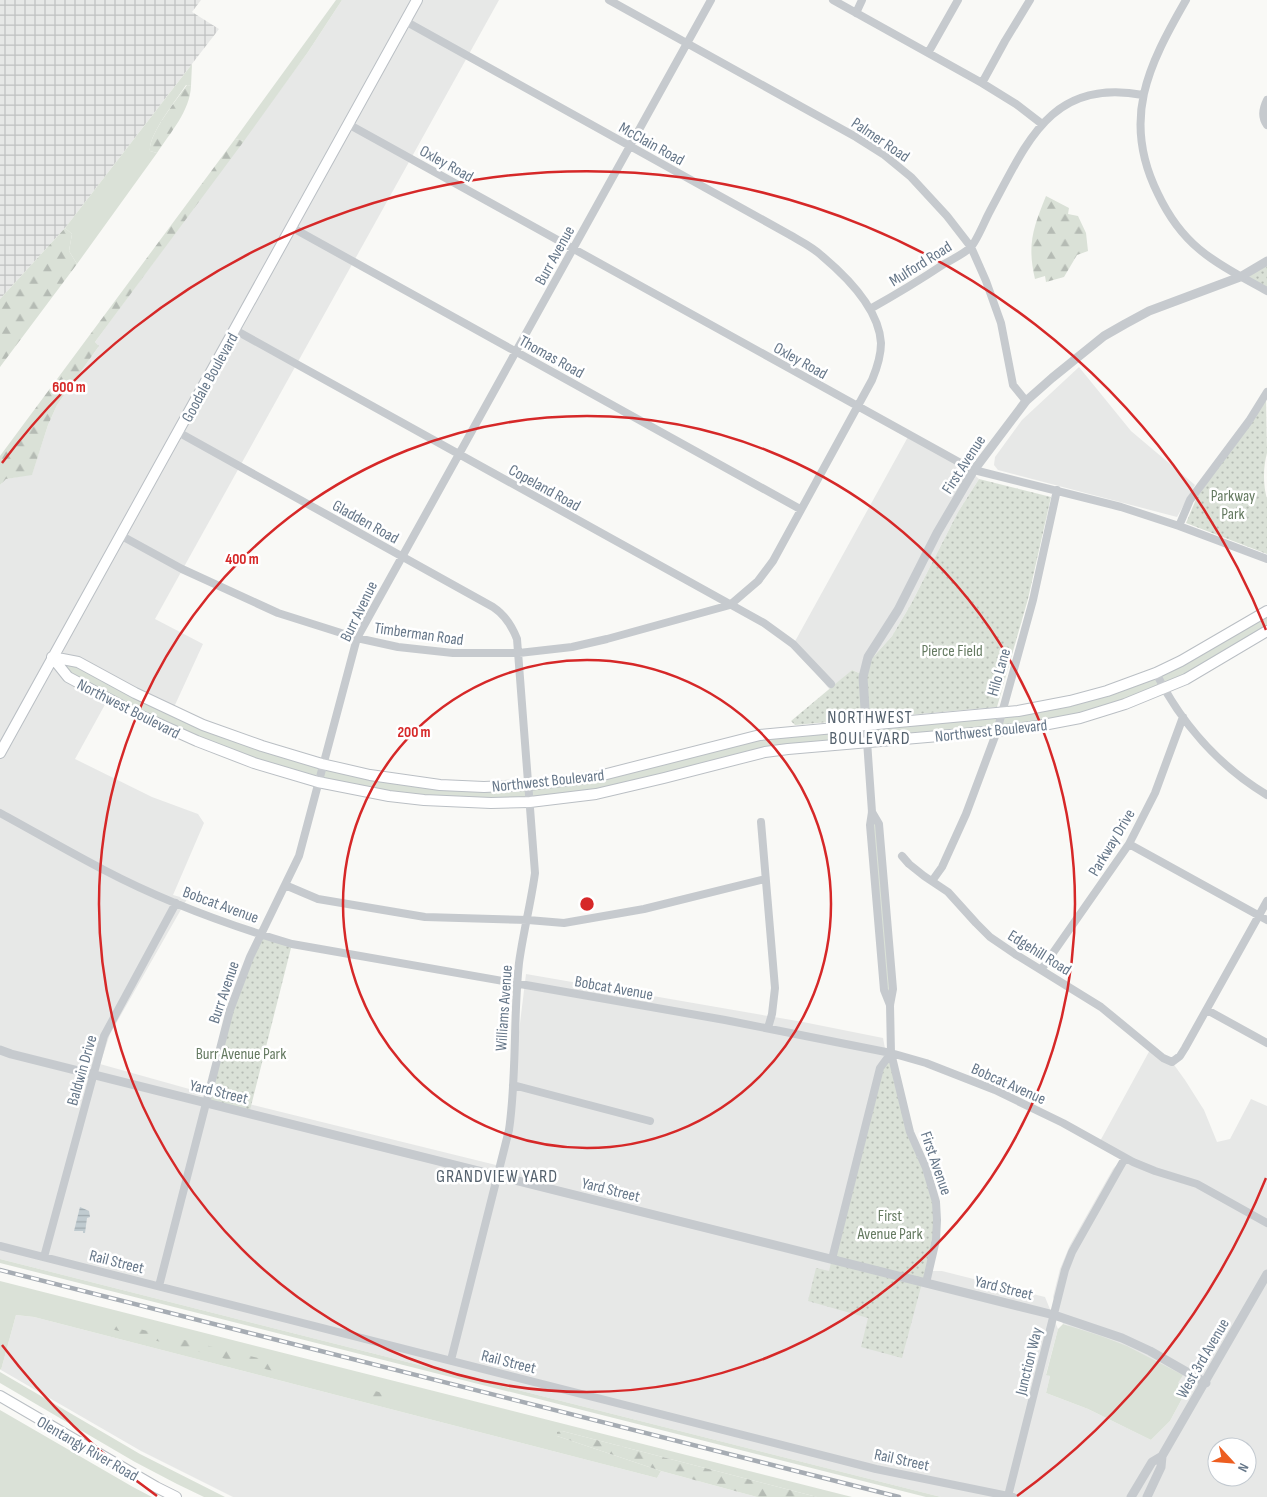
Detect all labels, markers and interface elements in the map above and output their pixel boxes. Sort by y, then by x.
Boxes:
street label: Palmer Road [847,114,913,167]
street label: McClain Road [615,119,687,170]
street label: Oxley Road [416,142,476,187]
street label: Burr Avenue [531,223,579,289]
street label: Mulford Road [886,238,956,291]
street label: Goodale Boulevard [178,330,243,426]
street label: Thomas Road [516,332,587,383]
street label: Oxley Road [770,339,830,384]
text: 600 m [52,378,86,397]
street label: First Avenue [938,432,990,498]
street label: Copeland Road [505,461,584,516]
park label: Parkway Park [1211,487,1255,524]
street label: Gladden Road [329,496,402,548]
text: 400 m [225,550,259,569]
street label: Burr Avenue [337,578,382,645]
street label: Timberman Road [373,619,465,650]
park label: Pierce Field [921,642,983,661]
street label: Hilo Lane [984,646,1015,698]
street label: Northwest Boulevard [74,675,183,743]
district label: NORTHWEST BOULEVARD [827,707,913,749]
street label: Northwest Boulevard [934,716,1048,747]
text: 200 m [397,723,431,742]
street label: Northwest Boulevard [491,766,605,797]
street label: Parkway Drive [1085,806,1140,880]
street label: Bobcat Avenue [180,883,261,928]
centre of rings [578,895,596,913]
street label: Edgehill Road [1004,926,1074,980]
street label: Burr Avenue [205,959,244,1026]
street label: Williams Avenue [492,964,517,1052]
street label: Bobcat Avenue [573,972,654,1005]
street label: Baldwin Drive [63,1033,102,1108]
park label: Burr Avenue Park [196,1045,286,1064]
street label: Bobcat Avenue [968,1060,1048,1109]
street label: Yard Street [187,1076,250,1109]
street label: First Avenue [916,1129,955,1198]
district label: GRANDVIEW YARD [436,1166,558,1187]
street label: Yard Street [579,1174,642,1207]
park label: First Avenue Park [856,1207,923,1244]
street label: Rail Street [87,1247,146,1278]
street label: Yard Street [972,1272,1035,1305]
street label: West 3rd Avenue [1173,1315,1234,1402]
street label: Junction Way [1012,1325,1047,1398]
street label: Rail Street [479,1347,538,1378]
street label: Olentangy River Road [33,1413,141,1486]
north arrow [1207,1437,1257,1487]
street label: Rail Street [873,1445,931,1476]
text: N [1234,1460,1253,1475]

